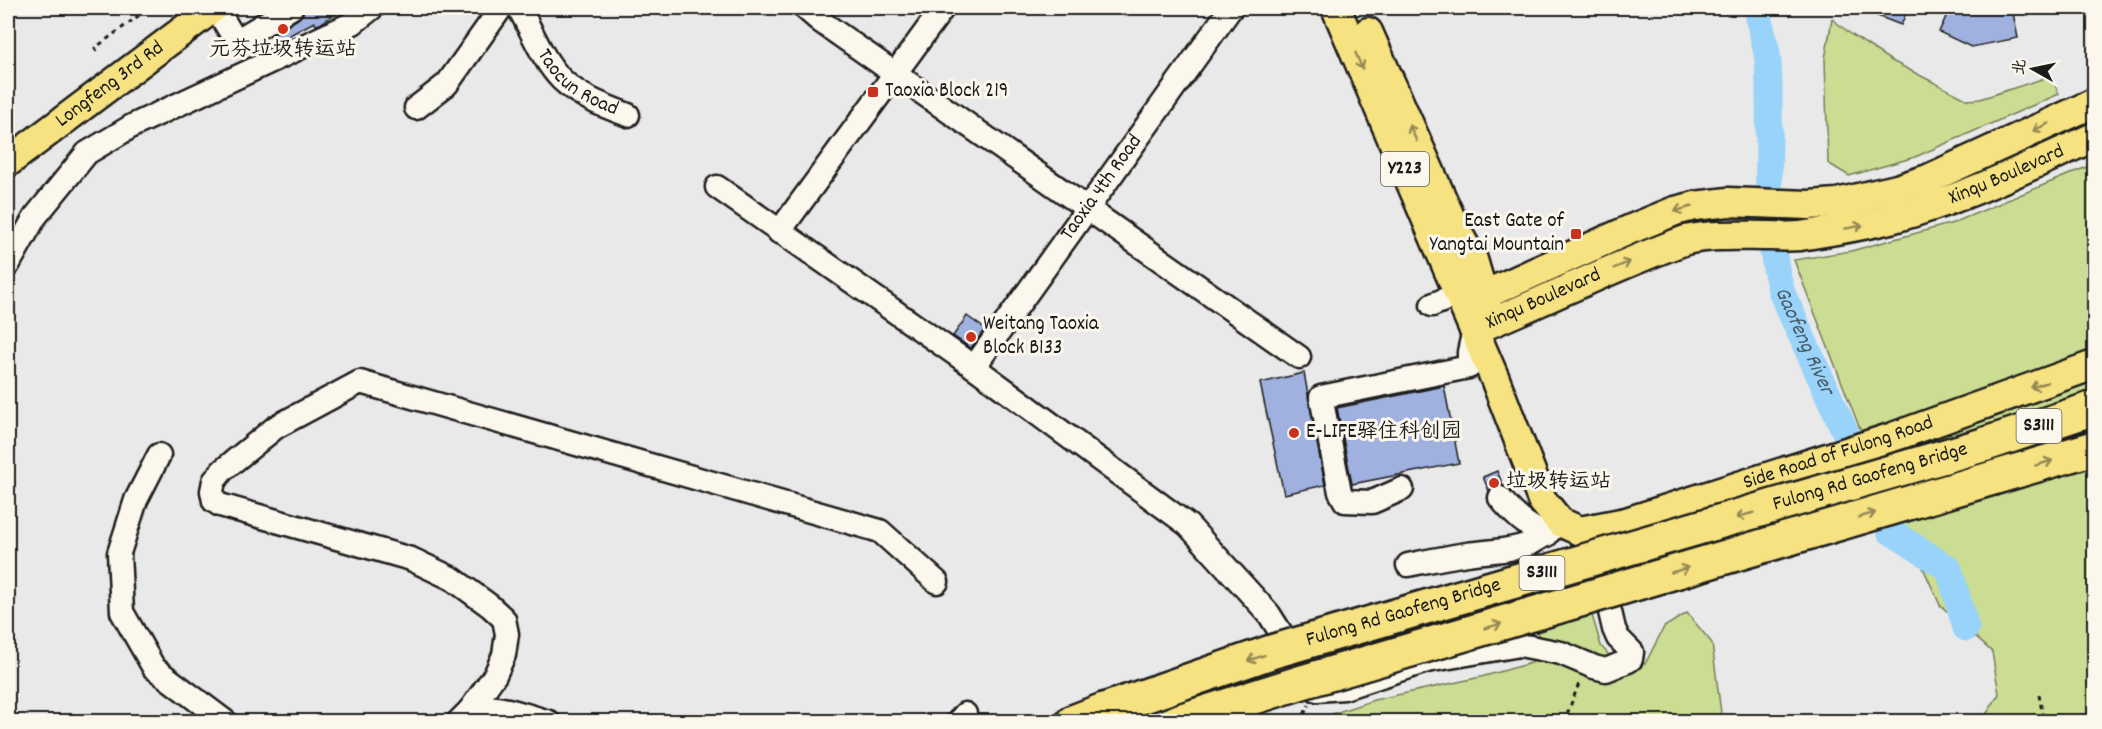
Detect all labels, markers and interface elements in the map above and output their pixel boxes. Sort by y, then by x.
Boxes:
marker: 元芬垃圾转运站 [276,22,290,36]
street label: Longfeng 3rd Rd [50,34,171,136]
place label: 元芬垃圾转运站 [210,36,357,66]
north arrow [2003,39,2063,99]
street label: Taocun Road [528,44,622,125]
one-way arrow [1354,52,1365,70]
text: 北 [2008,57,2033,77]
place label: Taoxia Block 219 [885,77,1008,107]
marker: Taoxia Block 219 [866,85,880,99]
one-way arrow [2033,122,2051,133]
one-way arrow [1406,125,1418,143]
street label: Taoxia 4th Road [1054,129,1150,247]
street label: Xinqu Boulevard [1945,137,2070,214]
road number: Y223 [1381,152,1429,186]
one-way arrow [1674,204,1693,215]
place label: East Gate of Yangtai Mountain [1430,207,1565,261]
one-way arrow [1844,221,1863,232]
marker: East Gate of Yangtai Mountain [1569,227,1583,241]
one-way arrow [1612,259,1630,270]
street label: Xinqu Boulevard [1482,261,1606,338]
water label: Gaofeng River [1766,282,1843,403]
place label: Weitang Taoxia Block B133 [983,310,1100,364]
marker: Weitang Taoxia Block B133 [964,330,978,344]
one-way arrow [2030,380,2049,391]
street label: Side Road of Fulong Road [1739,409,1938,499]
road number: S3111 [2016,409,2062,443]
place label: E-LIFE驿住科创园 [1306,418,1462,448]
marker: E-LIFE驿住科创园 [1287,426,1301,440]
street label: Fulong Rd Gaofeng Bridge [1769,435,1971,520]
one-way arrow [2034,457,2053,468]
place label: 垃圾转运站 [1506,468,1611,498]
marker: 垃圾转运站 [1487,476,1501,490]
one-way arrow [1858,509,1877,520]
one-way arrow [1736,510,1755,521]
road number: S3111 [1520,556,1564,590]
one-way arrow [1670,564,1689,575]
street label: Fulong Rd Gaofeng Bridge [1303,571,1505,656]
one-way arrow [1483,620,1502,631]
one-way arrow [1247,653,1266,664]

